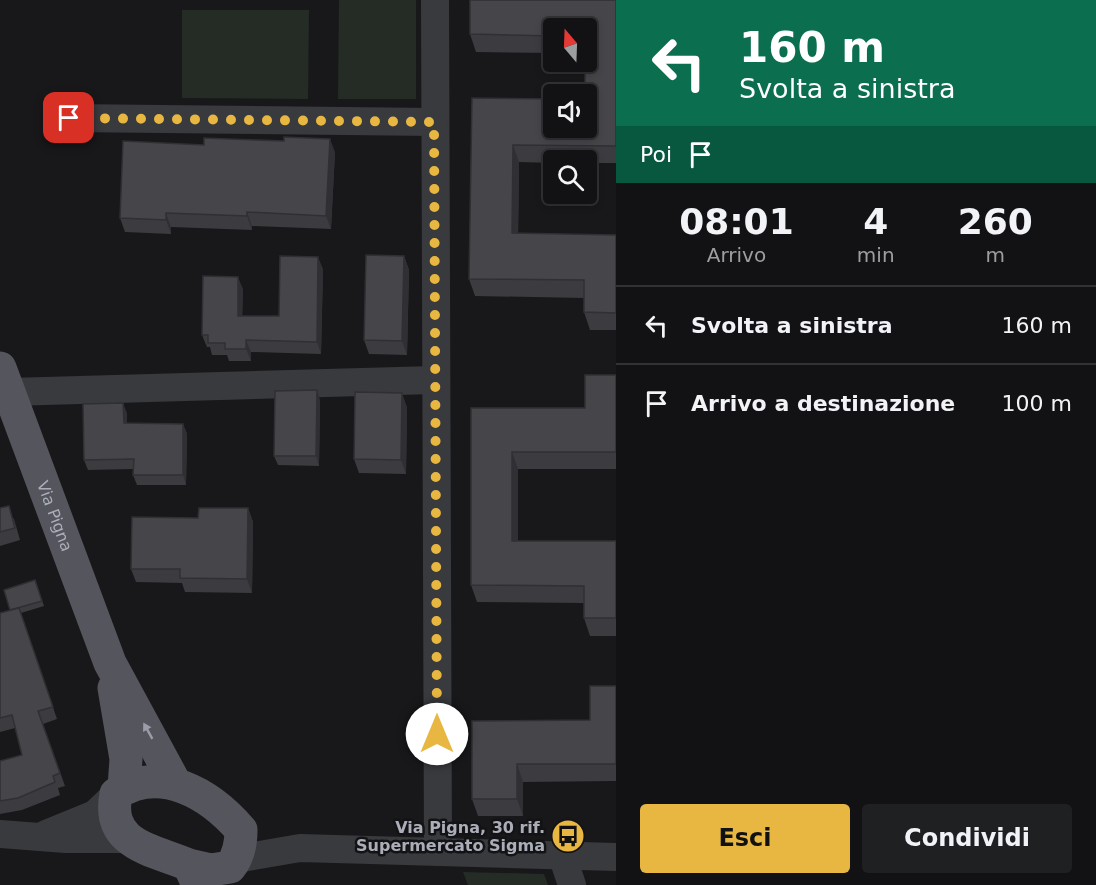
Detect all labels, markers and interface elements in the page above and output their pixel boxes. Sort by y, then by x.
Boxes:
north arrow [543,18,597,72]
map controls [543,18,597,204]
text: 160 m [739,23,885,72]
icon: left [640,24,718,102]
text: Svolta a sinistra [739,73,955,104]
button: sound [543,84,597,138]
pin [43,92,94,143]
icon: arrive [52,101,85,134]
icon: arrive [684,138,717,171]
text: Poi [640,142,672,167]
button: search [543,150,597,204]
text: 08:01 [679,201,794,242]
text: 4 [863,201,888,242]
text: 260 [958,201,1033,242]
text: Arrivo [707,243,766,267]
text: min [857,243,895,267]
text: m [986,243,1005,267]
icon: left [640,309,673,342]
text: Svolta a sinistra [691,313,893,338]
text: 160 m [1002,313,1072,338]
icon: arrive [640,387,673,420]
text: Arrivo a destinazione [691,391,955,416]
text: 100 m [1002,391,1072,416]
street label: Via Pigna [33,478,77,554]
position arrow [405,702,469,766]
one-way arrow [143,722,153,739]
button: Esci [640,804,850,873]
button: Condividi [862,804,1072,873]
place label: Via Pigna, 30 rif. Supermercato Sigma [356,818,545,855]
bus stop icon: Via Pigna, 30 rif. Supermercato Sigma [550,818,586,854]

